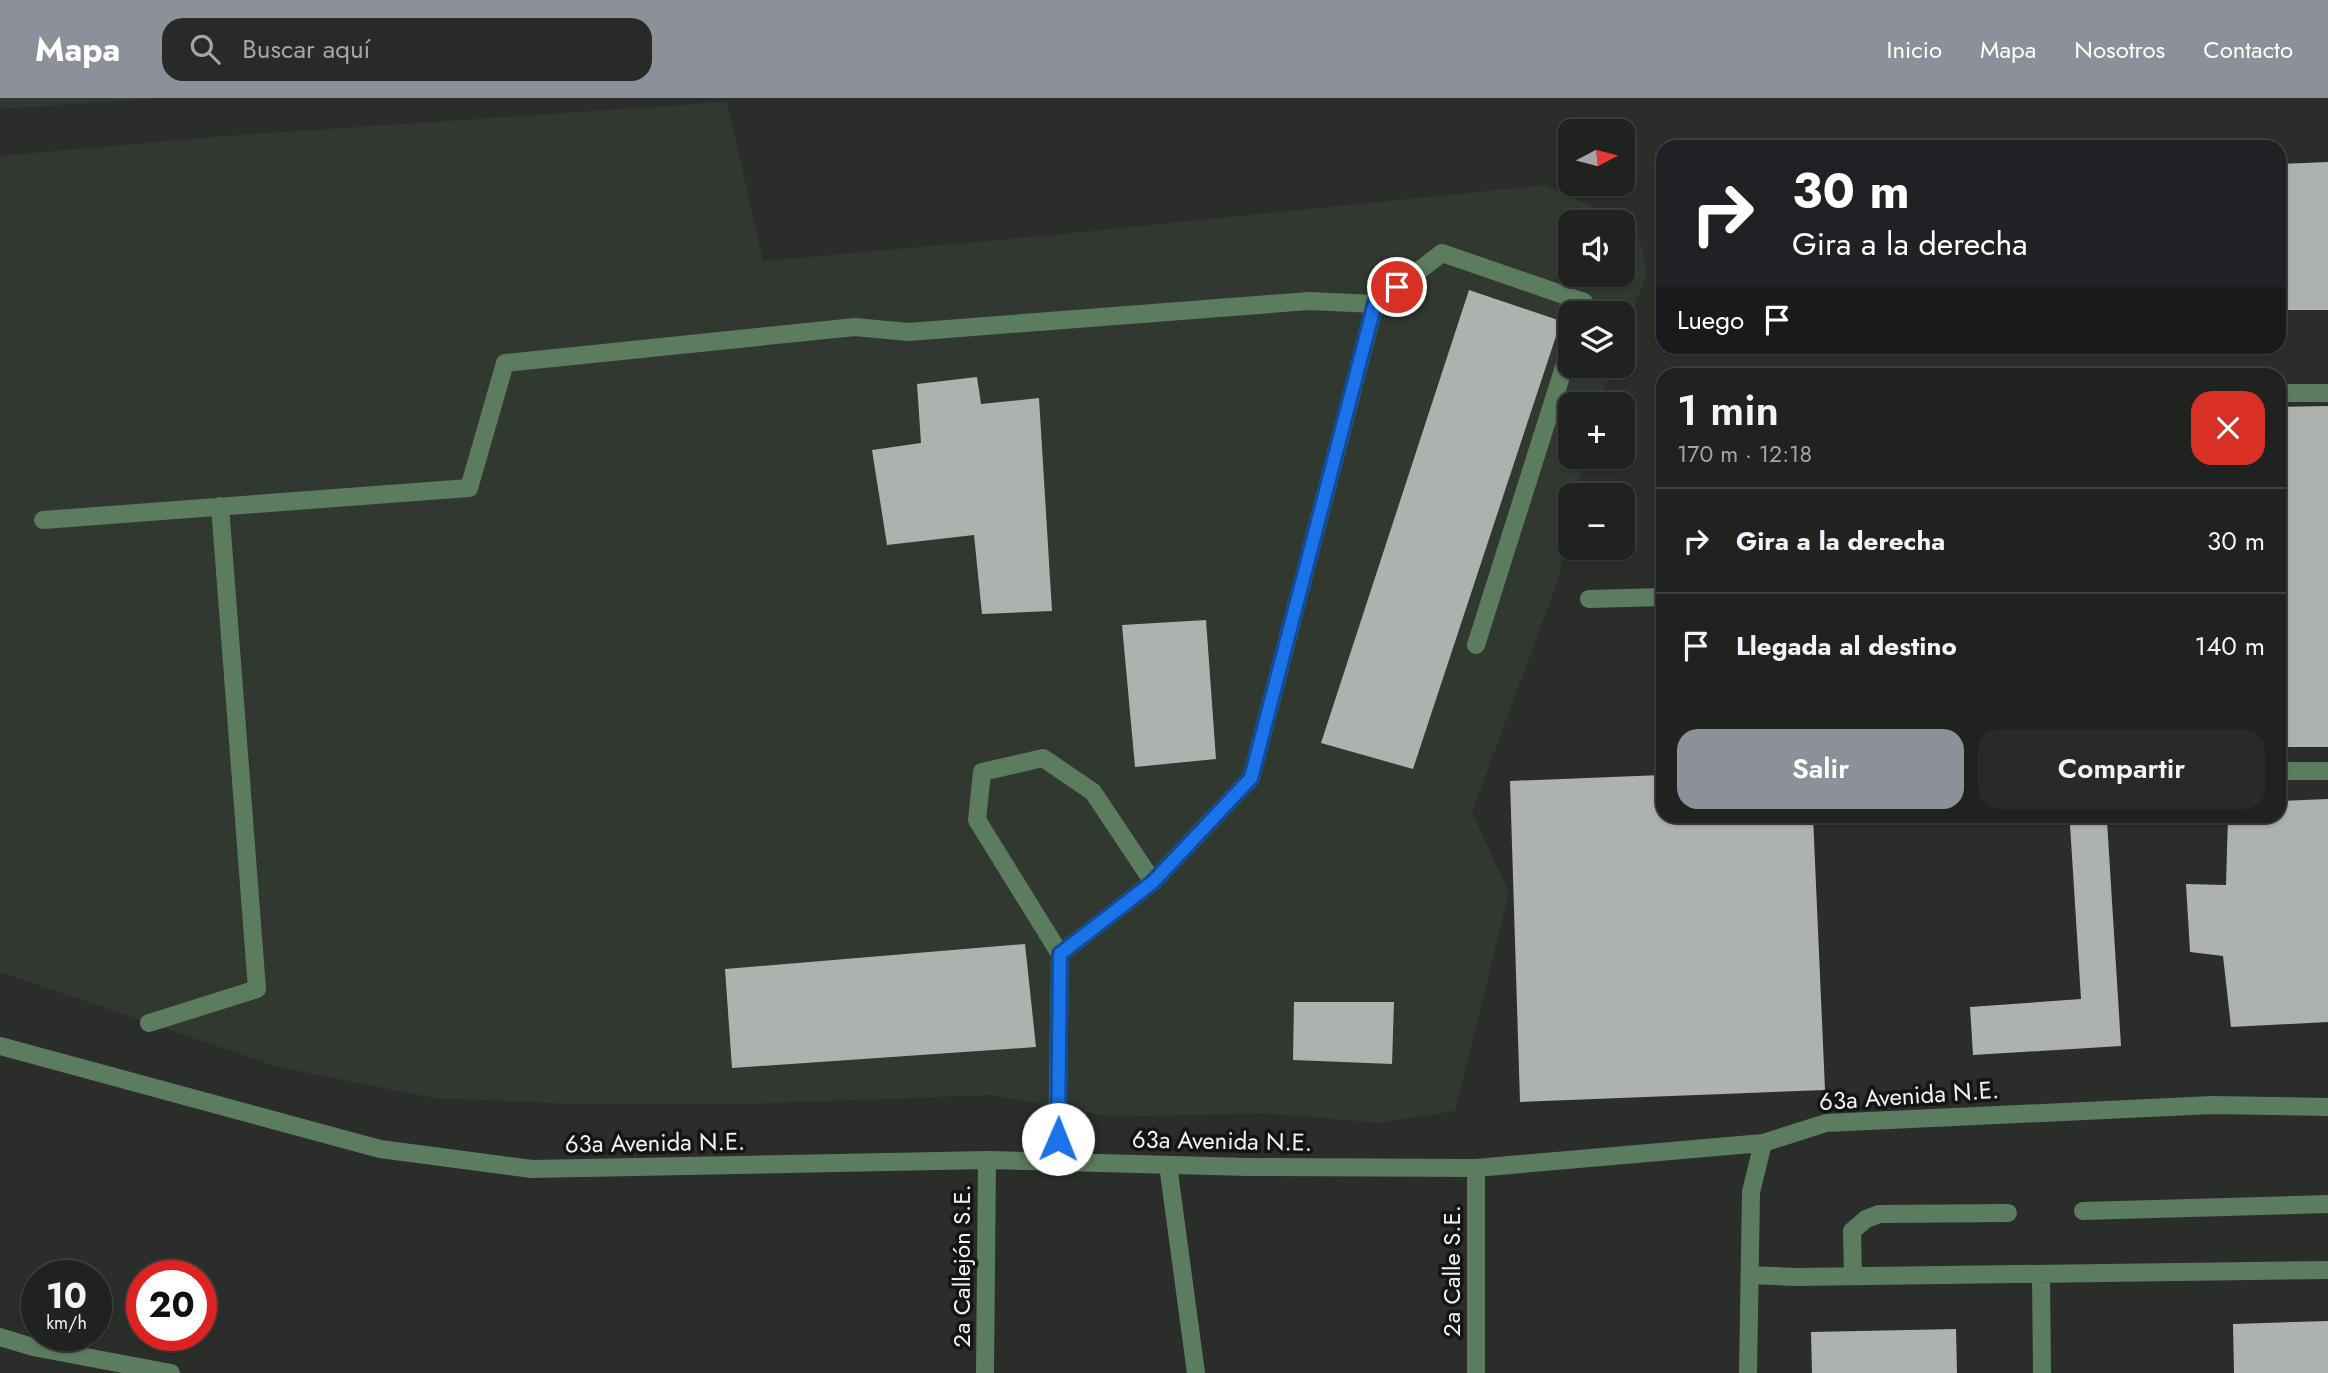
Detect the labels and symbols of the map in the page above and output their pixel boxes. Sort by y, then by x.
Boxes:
north arrow [1558,119,1634,196]
pin [1367,257,1427,317]
street label: 63a Avenida N.E. [1818,1072,2000,1119]
position arrow [1021,1102,1095,1176]
street label: 63a Avenida N.E. [1132,1121,1312,1160]
street label: 63a Avenida N.E. [565,1123,745,1162]
street label: 2a Callejón S.E. [944,1184,979,1348]
street label: 2a Calle S.E. [1434,1205,1469,1337]
speed limit sign: 20 [126,1260,217,1351]

